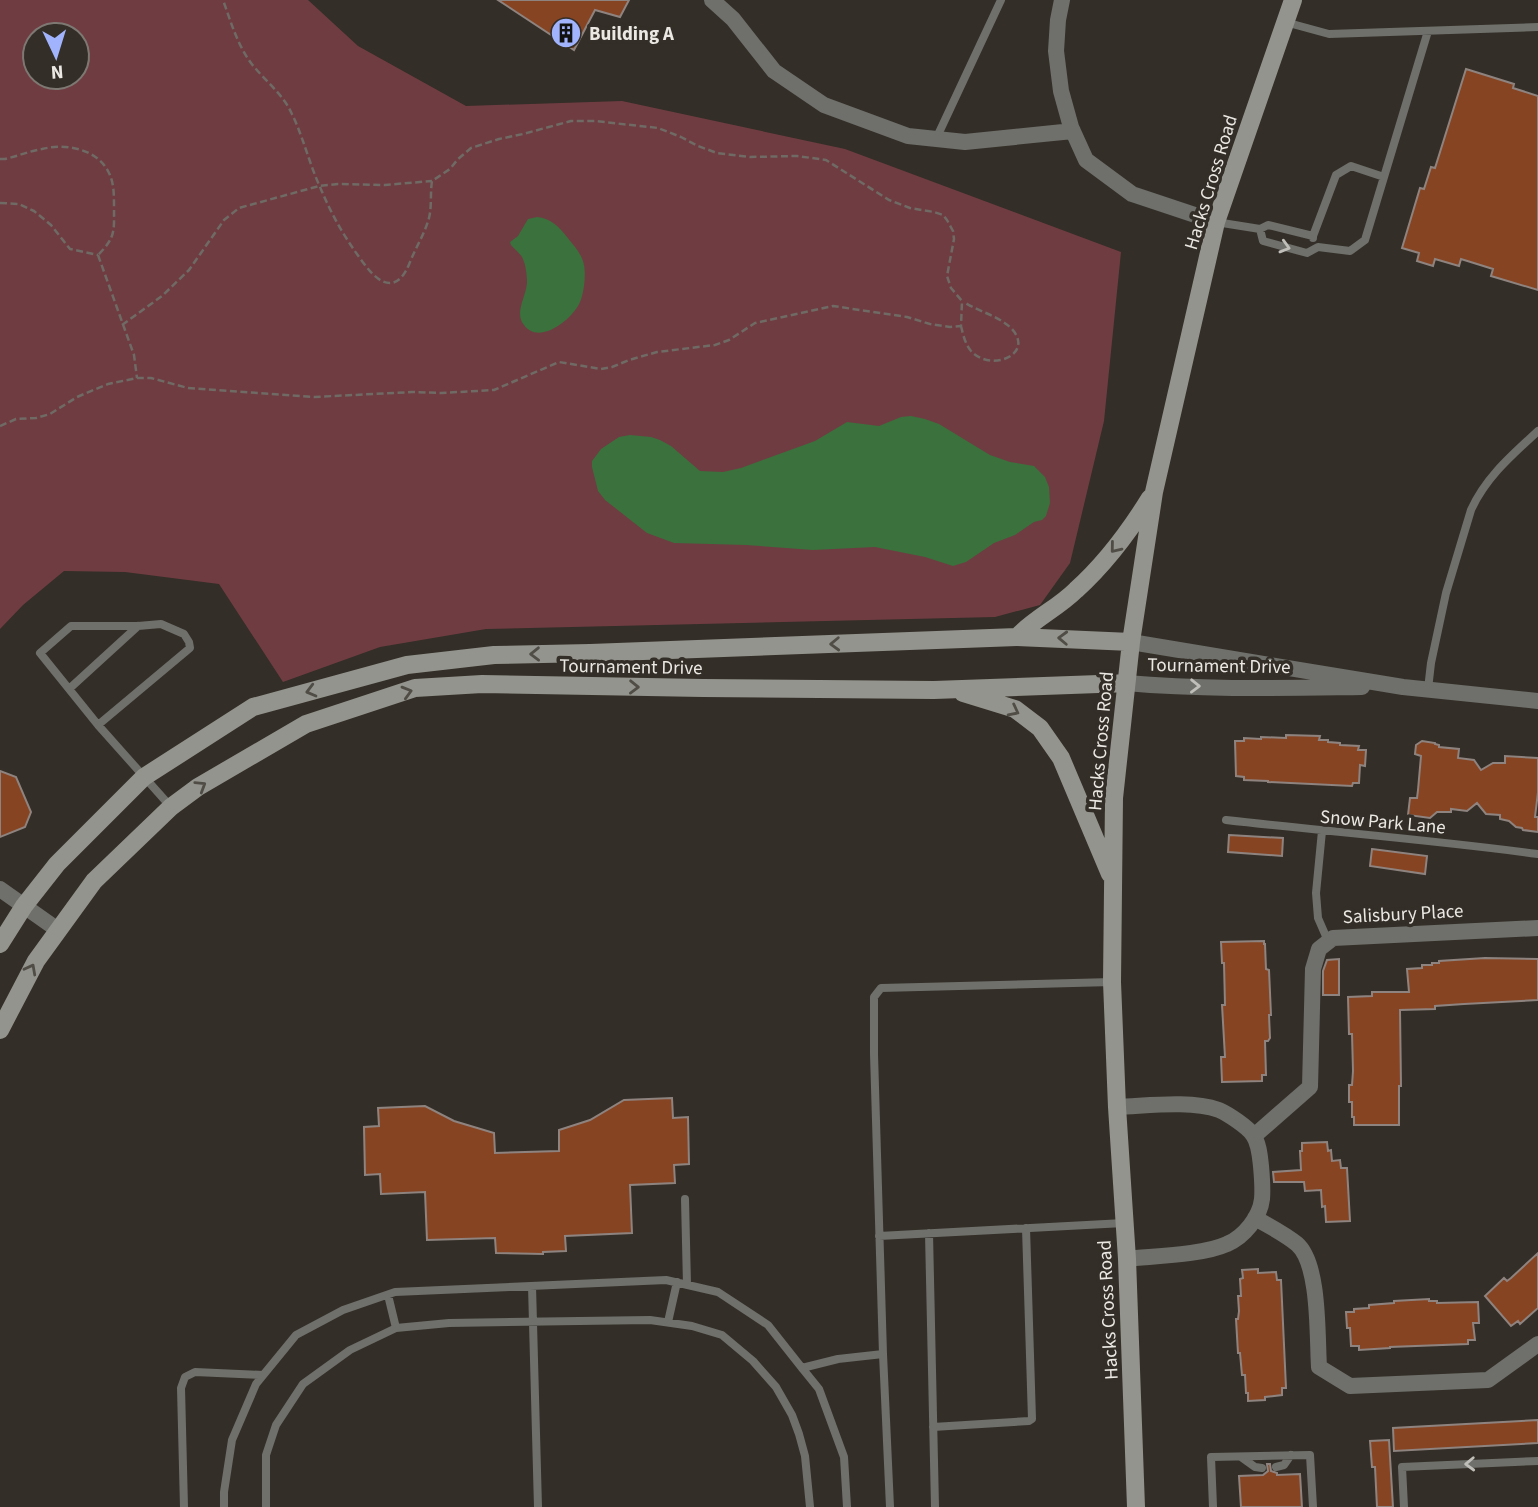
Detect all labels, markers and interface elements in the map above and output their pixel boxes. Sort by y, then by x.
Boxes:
building icon: Building A [549,16,583,50]
north arrow [21,21,91,91]
place label: Building A [589,21,674,48]
text: N [50,58,64,85]
street label: Hacks Cross Road [1178,112,1245,253]
one-way arrow [1279,239,1291,253]
one-way arrow [1111,541,1124,553]
one-way arrow [1057,631,1068,646]
one-way arrow [830,637,841,652]
one-way arrow [529,646,539,662]
street label: Tournament Drive [1147,652,1291,681]
street label: Tournament Drive [559,653,703,682]
street label: Hacks Cross Road [1082,670,1121,812]
one-way arrow [629,679,639,695]
one-way arrow [1189,679,1200,694]
one-way arrow [305,683,317,697]
one-way arrow [400,685,412,700]
one-way arrow [1007,702,1020,716]
one-way arrow [194,781,207,794]
street label: Snow Park Lane [1319,804,1447,841]
street label: Salisbury Place [1342,898,1464,931]
one-way arrow [23,964,37,976]
street label: Hacks Cross Road [1091,1239,1126,1380]
one-way arrow [1464,1456,1475,1471]

